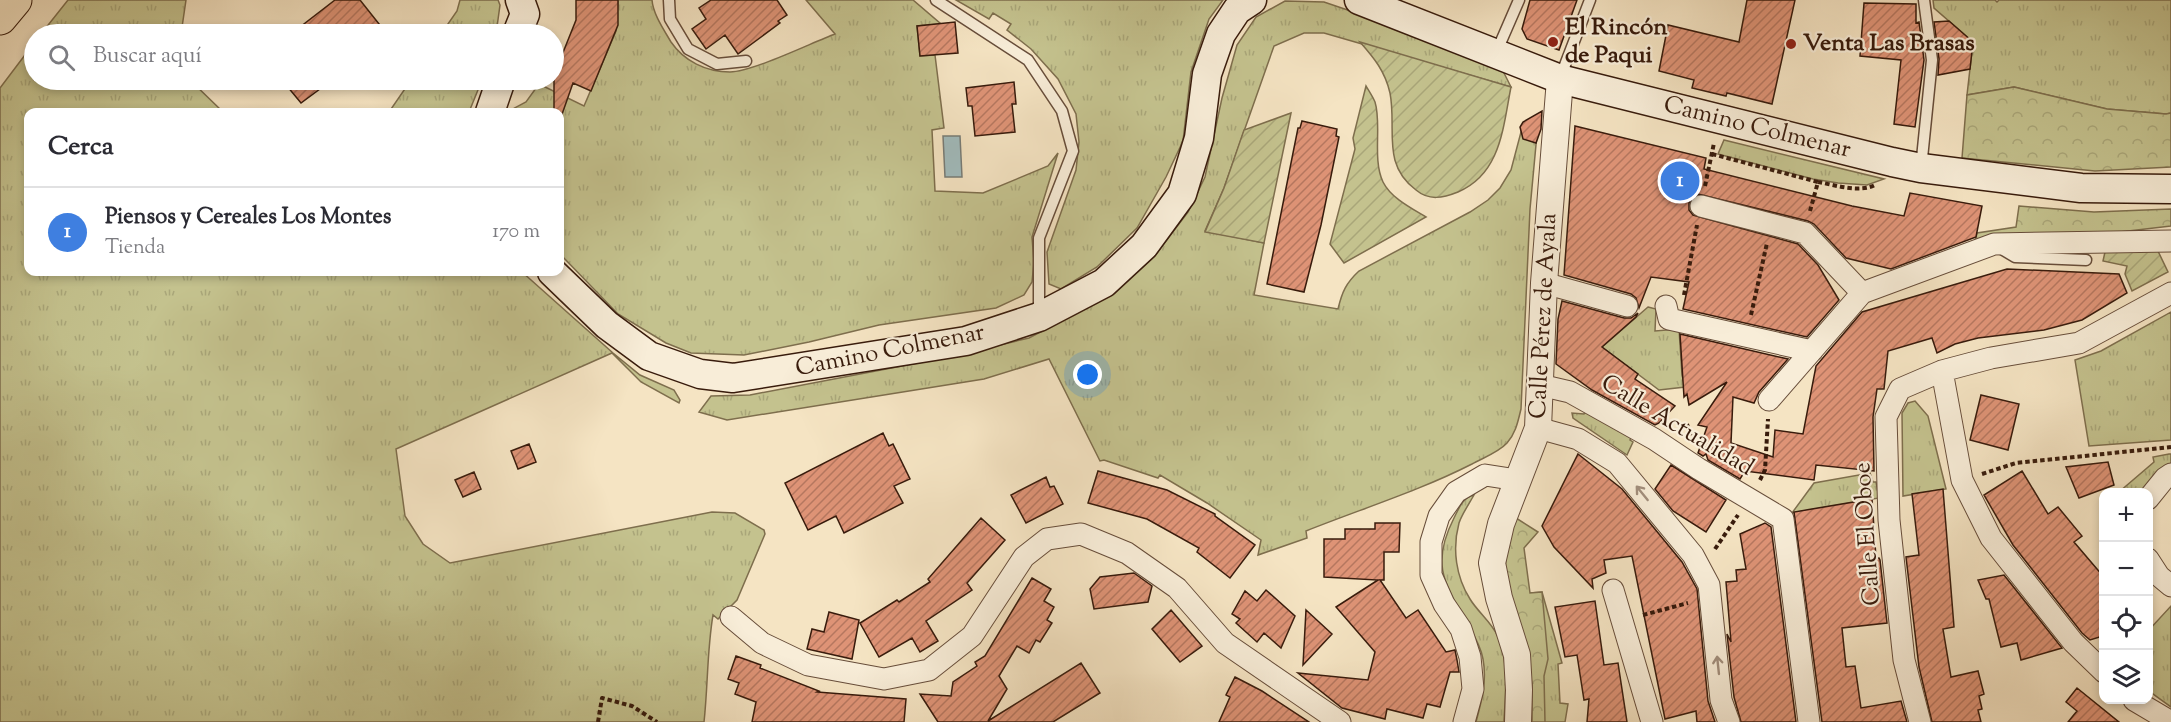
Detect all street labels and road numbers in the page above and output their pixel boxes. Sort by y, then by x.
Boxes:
street label: Camino Colmenar [1660,88,1854,168]
street label: Calle Pérez de Ayala [1522,212,1566,420]
street label: Camino Colmenar [793,316,987,386]
street label: Calle Actualidad [1594,367,1760,485]
street label: Calle El Oboe [1846,461,1890,607]

